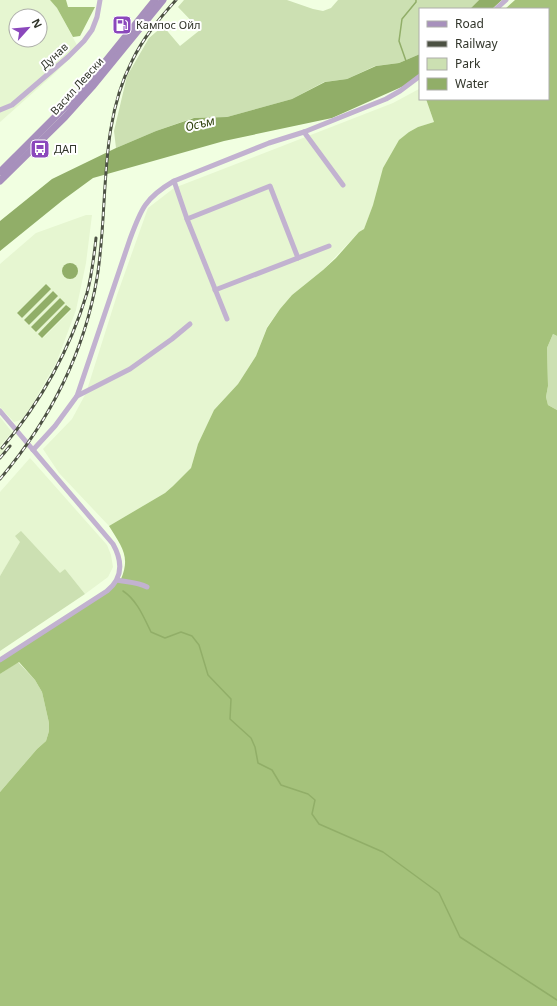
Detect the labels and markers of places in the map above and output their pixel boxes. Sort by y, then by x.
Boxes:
fuel station icon: Кампос Ойл [111,14,133,36]
place label: Кампос Ойл [136,17,200,32]
bus stop icon: ДАП [29,138,51,160]
place label: ДАП [54,141,77,156]

